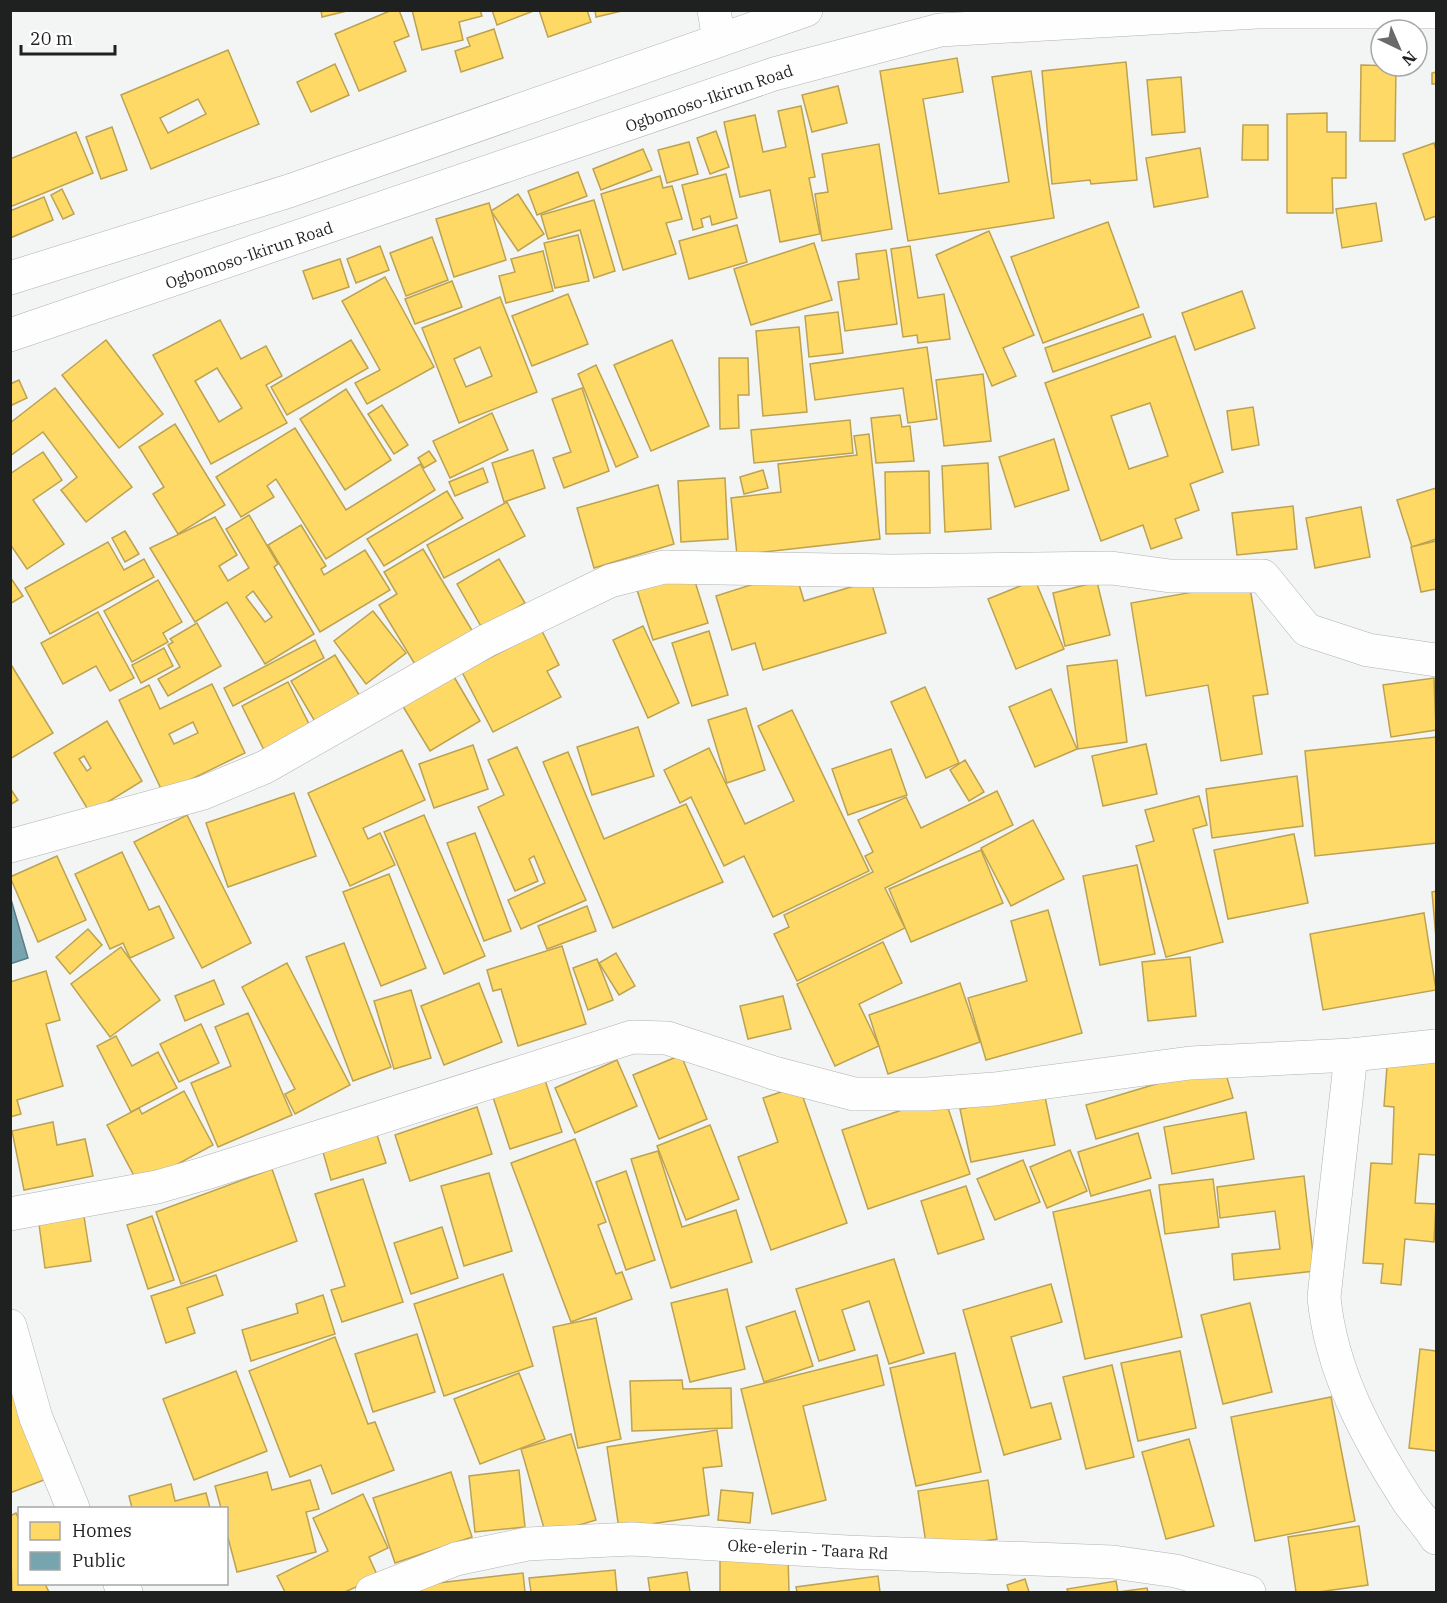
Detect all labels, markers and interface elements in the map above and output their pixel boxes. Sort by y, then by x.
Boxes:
scale bar [21,18,116,56]
north arrow [1369,18,1429,78]
text: 20 m [30,27,73,50]
text: N [1398,47,1421,70]
street label: Ogbomoso-Ikirun Road [623,60,796,136]
street label: Ogbomoso-Ikirun Road [163,217,336,293]
legend [18,1507,228,1585]
text: Homes [72,1519,132,1542]
street label: Oke-elerin - Taara Rd [727,1535,889,1563]
text: Public [72,1549,126,1572]

